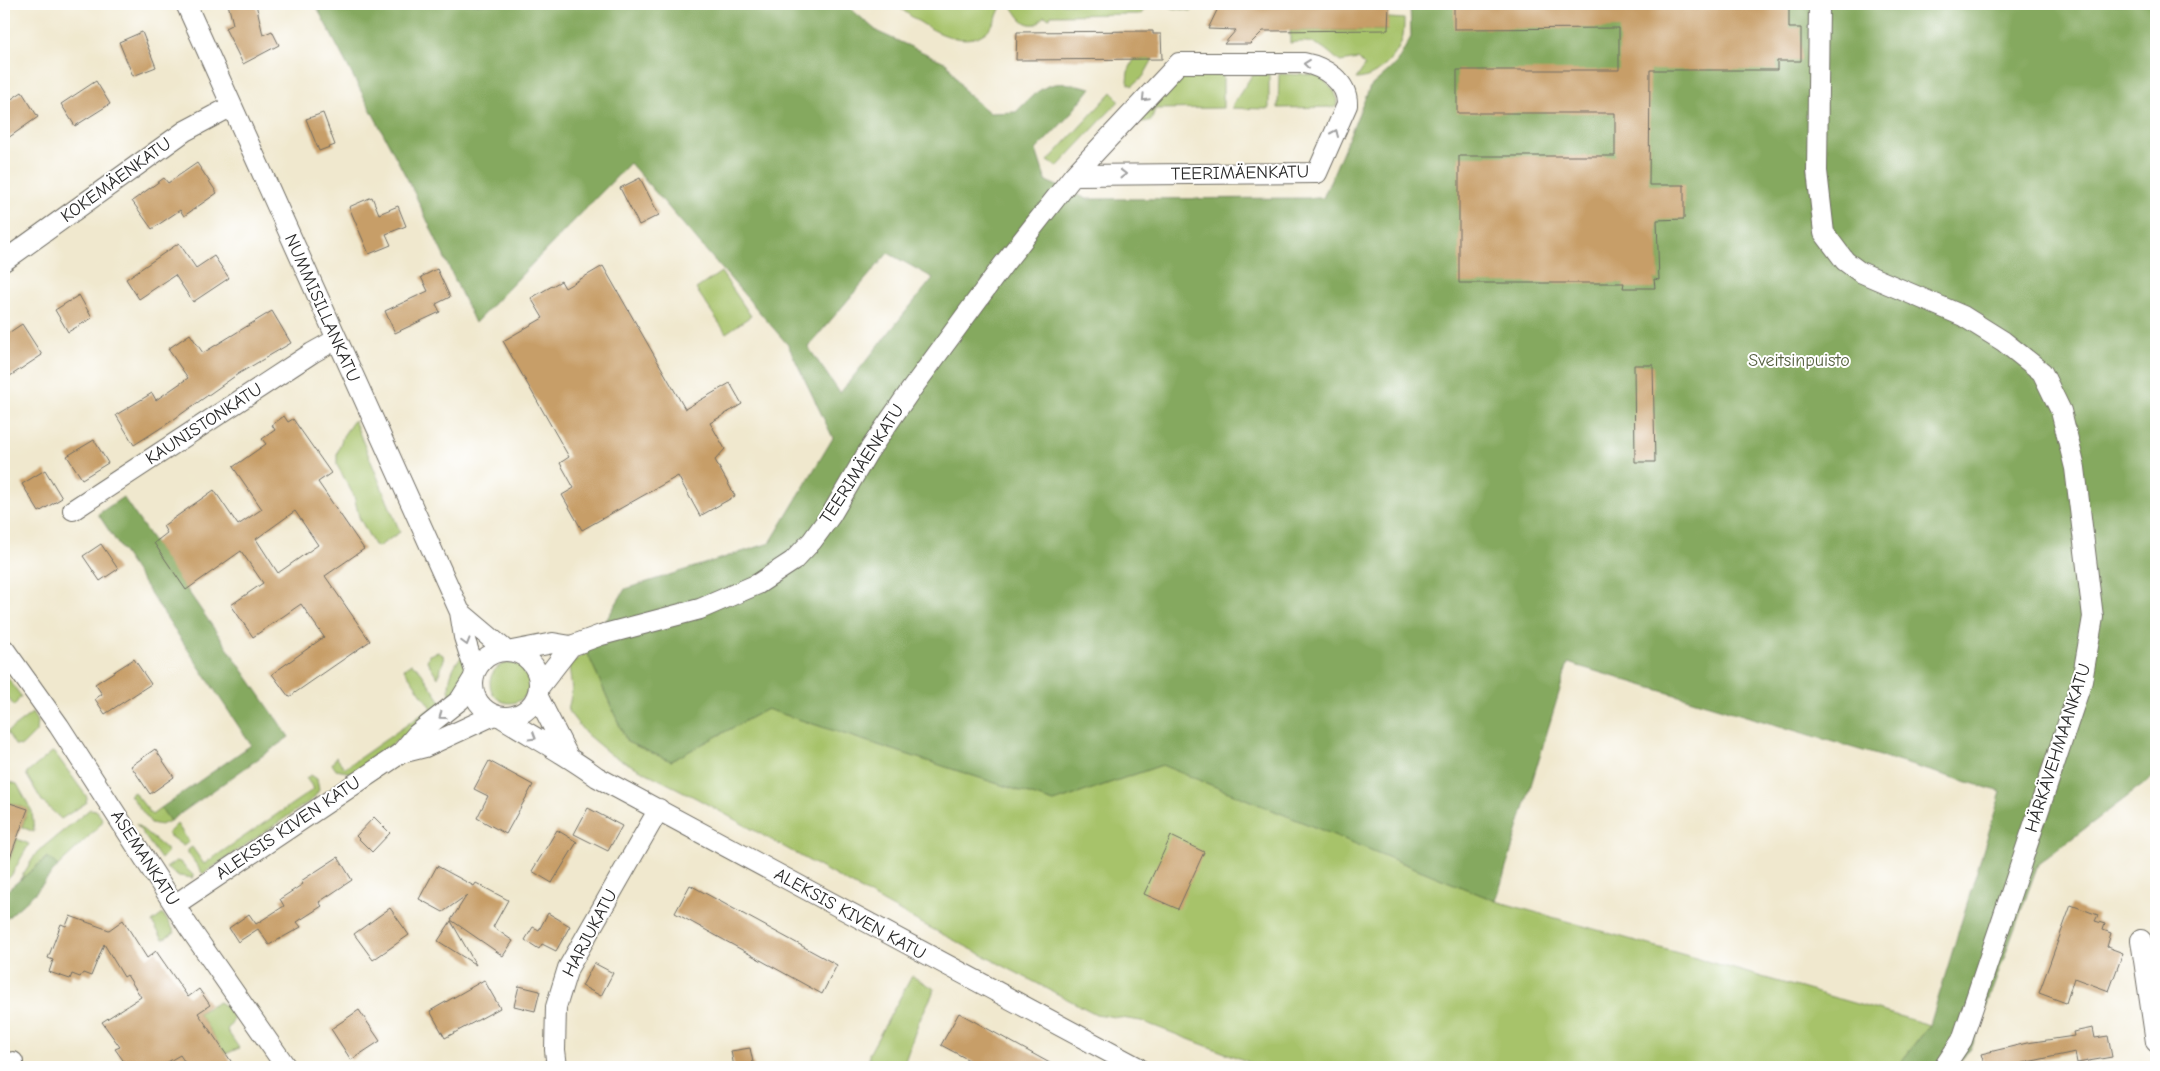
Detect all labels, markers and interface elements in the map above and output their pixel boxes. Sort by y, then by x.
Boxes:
one-way arrow [1303,59,1311,70]
one-way arrow [1142,92,1151,101]
one-way arrow [1329,129,1339,138]
street label: KOKEMÄENKATU [57,133,175,227]
street label: TEERIMÄENKATU [1171,161,1309,185]
one-way arrow [1120,169,1127,179]
street label: NUMMISILLANKATU [280,231,364,385]
park label: Sveitsinpuisto [1748,350,1850,371]
street label: KAUNISTONKATU [142,379,266,469]
street label: TEERIMÄENKATU [816,400,908,528]
one-way arrow [460,638,470,646]
street label: HÄRKÄVEHMAANKATU [2021,661,2095,835]
one-way arrow [438,710,448,719]
one-way arrow [527,731,536,741]
street label: ALEKSIS KIVEN KATU [212,772,364,884]
street label: ASEMANKATU [106,806,184,910]
street label: ALEKSIS KIVEN KATU [771,864,929,964]
street label: HARJUKATU [558,886,622,980]

